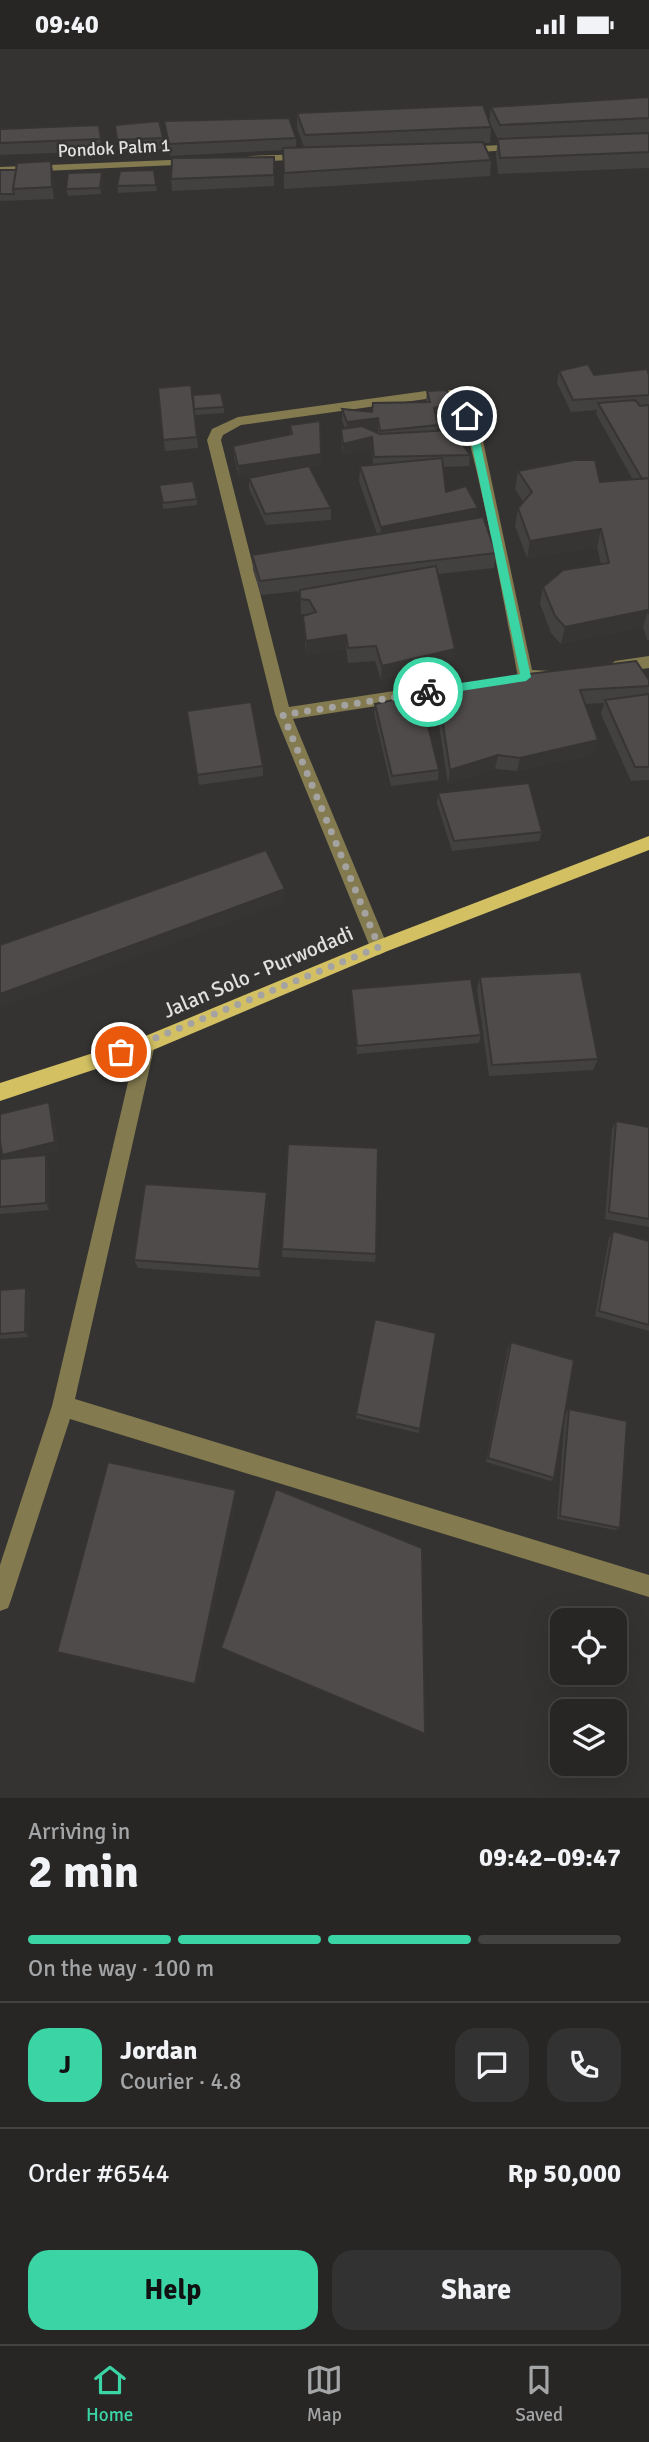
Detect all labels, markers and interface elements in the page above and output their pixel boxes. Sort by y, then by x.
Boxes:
text: 09:40 [35,9,99,41]
street label: Pondok Palm 1 [57,134,171,162]
pin [437,386,497,446]
icon: home [448,397,486,435]
courier [393,657,463,727]
icon: bike [409,673,447,711]
street label: Jalan Solo - Purwodadi [159,920,357,1024]
pin [91,1022,151,1082]
icon: bag [102,1033,140,1071]
map controls [550,1608,627,1776]
button: locate [550,1608,627,1685]
button: layers [550,1699,627,1776]
text: Arriving in [28,1817,130,1846]
text: 09:42–09:47 [479,1842,621,1874]
text: 2 min [28,1844,139,1900]
text: On the way · 100 m [28,1954,214,1983]
button: chat [455,2028,529,2102]
button: phone [547,2028,621,2102]
text: Jordan [120,2035,197,2067]
text: J [59,2049,71,2081]
text: Courier · 4.8 [120,2067,241,2096]
text: Order #6544 [28,2158,169,2190]
text: Rp 50,000 [507,2158,621,2190]
button: Help [28,2250,318,2330]
button: Share [332,2250,621,2330]
tab: Home [86,2361,133,2427]
tab: Map [305,2361,343,2427]
tab: Saved [515,2361,563,2427]

